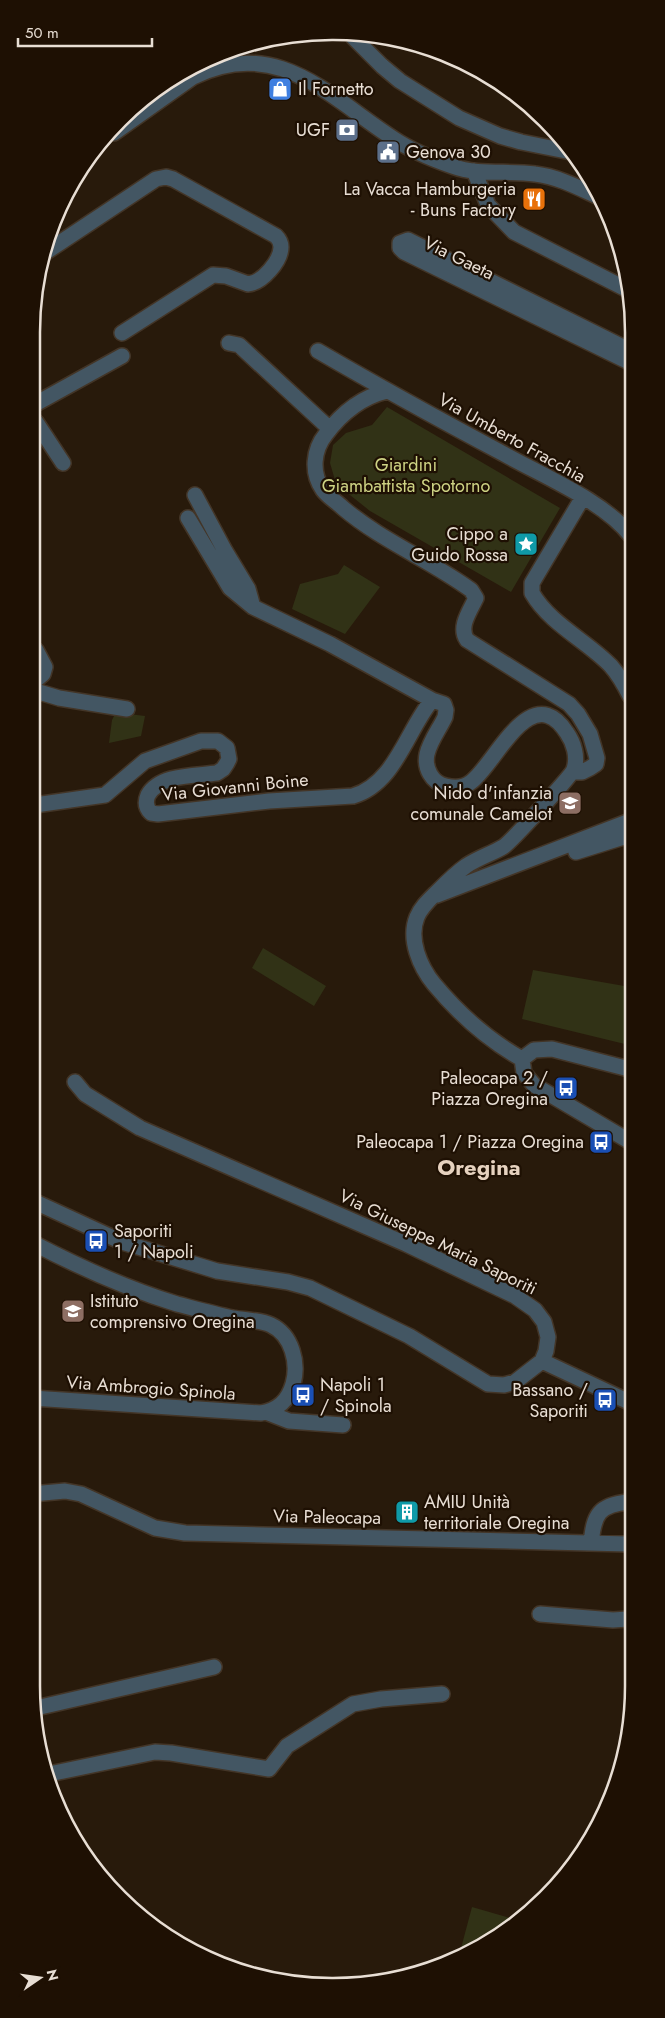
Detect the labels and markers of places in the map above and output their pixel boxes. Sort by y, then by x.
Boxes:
shop icon: Il Fornetto [267,76,293,102]
place label: Il Fornetto [298,76,374,102]
place label: UGF [296,117,330,143]
bank icon: UGF [334,117,360,143]
public building icon: Genova 30 [375,139,401,165]
place label: Genova 30 [406,139,491,165]
place label: La Vacca Hamburgeria - Buns Factory [344,176,516,223]
restaurant icon: La Vacca Hamburgeria - Buns Factory [521,186,547,212]
place label: Cippo a Guido Rossa [411,521,508,568]
place icon: Cippo a Guido Rossa [513,531,539,557]
place label: Nido d'infanzia comunale Camelot [411,780,553,827]
school or university icon: Nido d'infanzia comunale Camelot [557,790,583,816]
place label: Paleocapa 2 / Piazza Oregina [431,1065,548,1112]
bus stop icon: Paleocapa 2 / Piazza Oregina [553,1075,579,1101]
place label: Paleocapa 1 / Piazza Oregina [356,1129,584,1155]
bus stop icon: Paleocapa 1 / Piazza Oregina [588,1129,614,1155]
place label: Saporiti 1 / Napoli [114,1218,194,1265]
bus stop icon: Saporiti 1 / Napoli [83,1228,109,1254]
place label: Istituto comprensivo Oregina [90,1288,255,1335]
school or university icon: Istituto comprensivo Oregina [60,1298,86,1324]
place label: Napoli 1 / Spinola [320,1372,392,1419]
place label: Bassano / Saporiti [512,1377,588,1424]
bus stop icon: Napoli 1 / Spinola [290,1382,316,1408]
bus stop icon: Bassano / Saporiti [592,1387,618,1413]
place label: AMIU Unità territoriale Oregina [424,1489,570,1536]
building icon: AMIU Unità territoriale Oregina [394,1499,420,1525]

